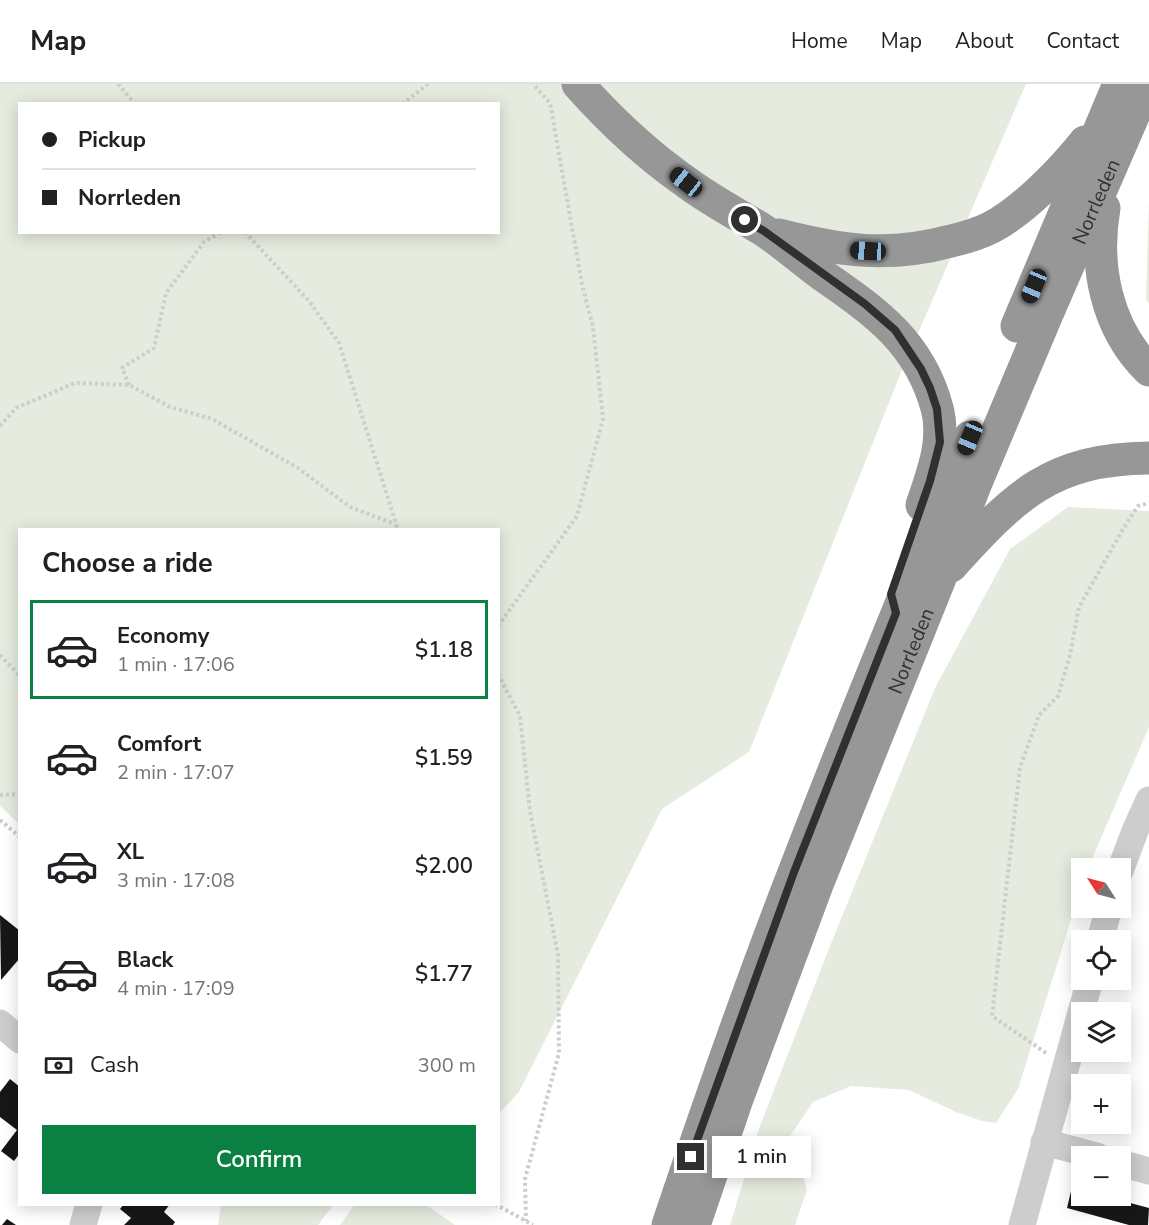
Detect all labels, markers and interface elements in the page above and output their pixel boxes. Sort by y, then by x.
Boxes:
text: Map [30,22,86,60]
text: Home [791,27,848,55]
text: Map [881,27,922,55]
text: About [955,27,1013,55]
text: Contact [1046,27,1119,55]
text: Pickup [78,125,146,155]
street label: Norrleden [1066,155,1127,248]
car [666,164,706,200]
text: Norrleden [78,183,181,213]
route start [731,206,758,233]
car [850,241,886,261]
car [1019,266,1049,306]
car [955,418,985,458]
text: Choose a ride [42,545,213,582]
street label: Norrleden [882,604,941,698]
text: Economy [117,621,209,651]
icon: car [45,623,99,677]
text: $1.18 [415,635,473,665]
text: 1 min · 17:06 [117,651,235,678]
text: Comfort [117,729,201,759]
icon: car [45,731,99,785]
text: $1.59 [415,743,473,773]
text: 2 min · 17:07 [117,759,235,786]
text: XL [117,837,144,867]
icon: car [45,839,99,893]
text: $2.00 [415,851,473,881]
north arrow [1071,858,1131,918]
map controls [1071,858,1131,1206]
text: 3 min · 17:08 [117,867,235,894]
button: locate [1071,930,1131,990]
text: Black [117,945,173,975]
icon: car [45,947,99,1001]
text: $1.77 [415,959,473,989]
text: 4 min · 17:09 [117,975,235,1002]
button: layers [1071,1002,1131,1062]
icon: cash [42,1049,75,1082]
text: Cash [90,1050,139,1080]
text: 300 m [418,1052,476,1079]
button: + [1071,1074,1131,1134]
button: Confirm [42,1125,476,1194]
callout: 1 min [712,1136,811,1178]
route end [677,1143,704,1170]
text: 1 min [736,1143,787,1170]
button: − [1071,1146,1131,1206]

